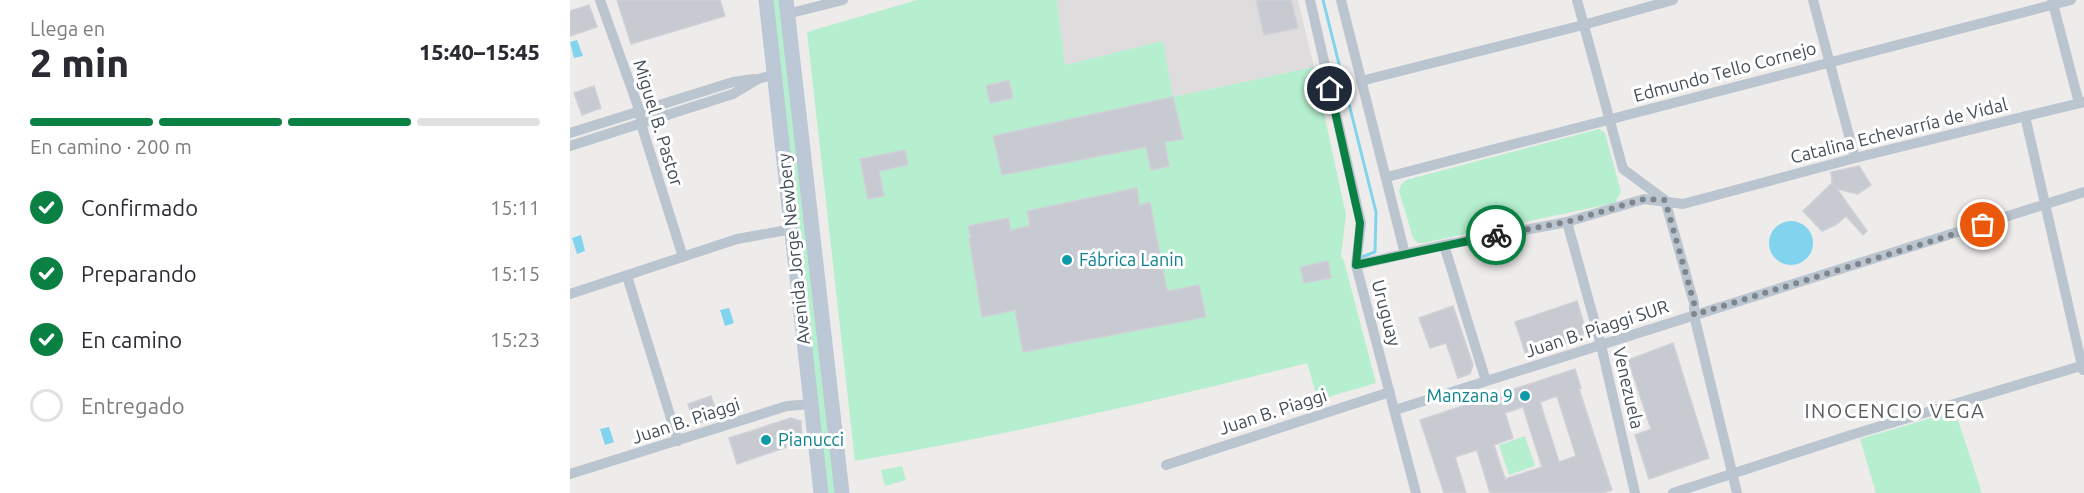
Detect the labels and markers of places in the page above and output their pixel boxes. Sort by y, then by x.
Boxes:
pin [1304,63,1355,114]
pin [1957,199,2008,250]
place label: Fábrica Lanin [1079,249,1184,269]
marker: Fábrica Lanin [1060,253,1074,267]
place label: Manzana 9 [1427,385,1513,405]
marker: Manzana 9 [1518,389,1532,403]
place label: Pianucci [778,429,844,449]
marker: Pianucci [759,433,773,447]

